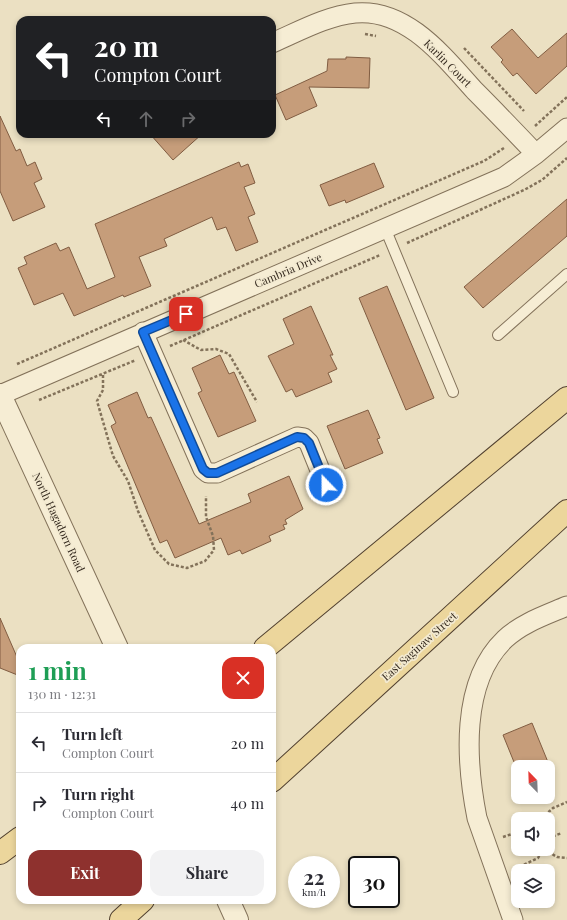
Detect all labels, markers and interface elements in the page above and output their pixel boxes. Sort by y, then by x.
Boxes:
text: 20 m [94,27,159,64]
icon: left [28,32,80,84]
street label: Karlin Court [421,36,475,90]
text: Compton Court [94,63,221,87]
icon: left [93,108,115,130]
icon: ahead [135,108,157,130]
icon: right [177,108,199,130]
street label: Cambria Drive [252,249,325,291]
pin [169,297,203,331]
icon: arrive [175,303,197,325]
position arrow [305,464,347,506]
street label: North Hagadorn Road [29,470,89,575]
street label: East Saginaw Street [378,608,460,684]
text: 1 min [28,654,87,686]
button: close [222,657,264,699]
text: 130 m · 12:31 [28,685,96,702]
text: Turn left [62,724,123,744]
icon: left [28,732,50,754]
text: 20 m [231,733,264,753]
text: Compton Court [62,744,154,761]
north arrow [511,760,555,804]
map controls [511,760,555,908]
text: Turn right [62,784,135,804]
icon: right [28,792,50,814]
text: 40 m [231,793,264,813]
text: Compton Court [62,804,154,821]
button: sound [511,812,555,856]
button: Exit [28,850,142,896]
button: Share [150,850,264,896]
speed limit sign: 30 [348,856,400,908]
text: 22 [304,863,324,890]
button: layers [511,864,555,908]
text: km/h [302,885,326,899]

